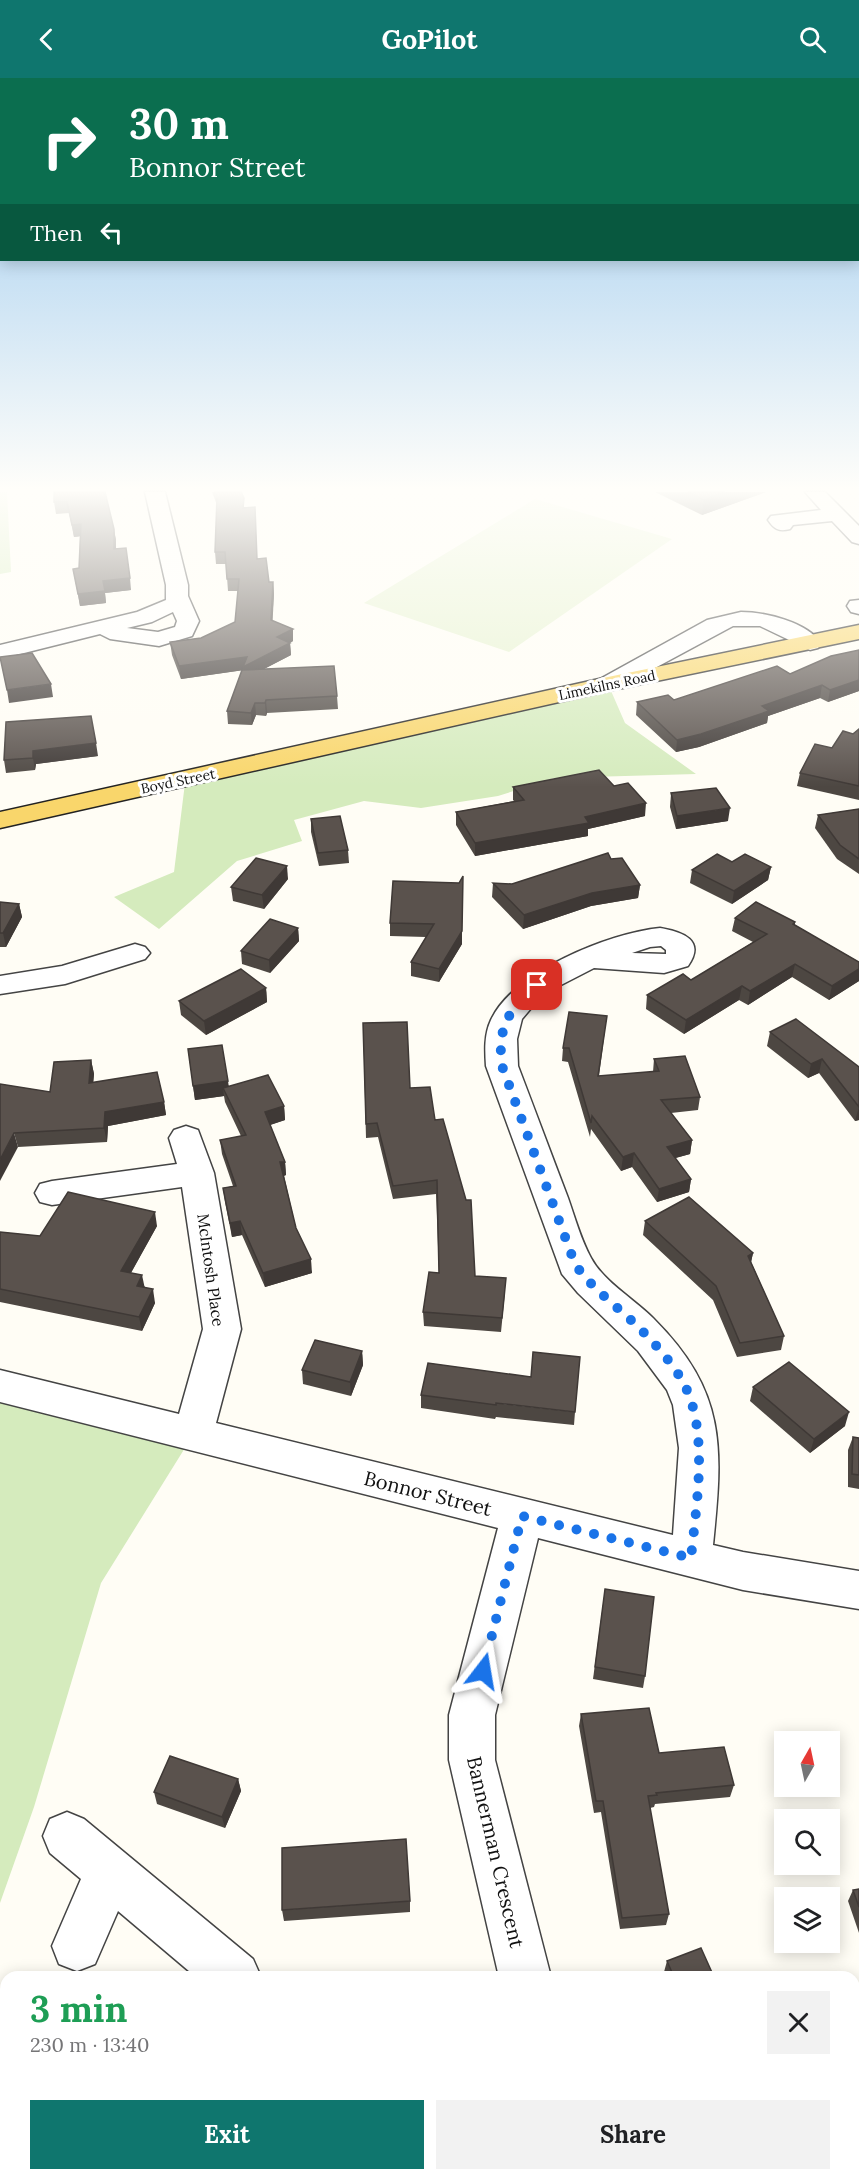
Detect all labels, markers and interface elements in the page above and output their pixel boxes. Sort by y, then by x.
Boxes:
text: GoPilot [382,22,477,56]
icon: back [30,23,63,56]
icon: search [796,23,829,56]
text: 30 m [129,97,229,151]
icon: right [30,102,108,180]
text: Bonnor Street [129,150,306,184]
icon: left [95,216,128,249]
text: Then [30,219,83,247]
street label: Limekilns Road [557,666,657,704]
street label: Boyd Street [139,764,217,798]
pin [511,959,562,1010]
icon: arrive [520,968,553,1001]
street label: McIntosh Place [193,1212,229,1328]
street label: Bonnor Street [362,1465,495,1521]
position arrow [451,1639,515,1703]
north arrow [774,1731,840,1797]
map controls [774,1731,840,1953]
street label: Bannerman Crescent [462,1754,530,1950]
button: search [774,1809,840,1875]
button: layers [774,1887,840,1953]
text: 3 min [30,1986,128,2032]
button: close [767,1991,830,2054]
text: 230 m · 13:40 [30,2032,149,2057]
button: Exit [30,2100,424,2169]
button: Share [436,2100,830,2169]

